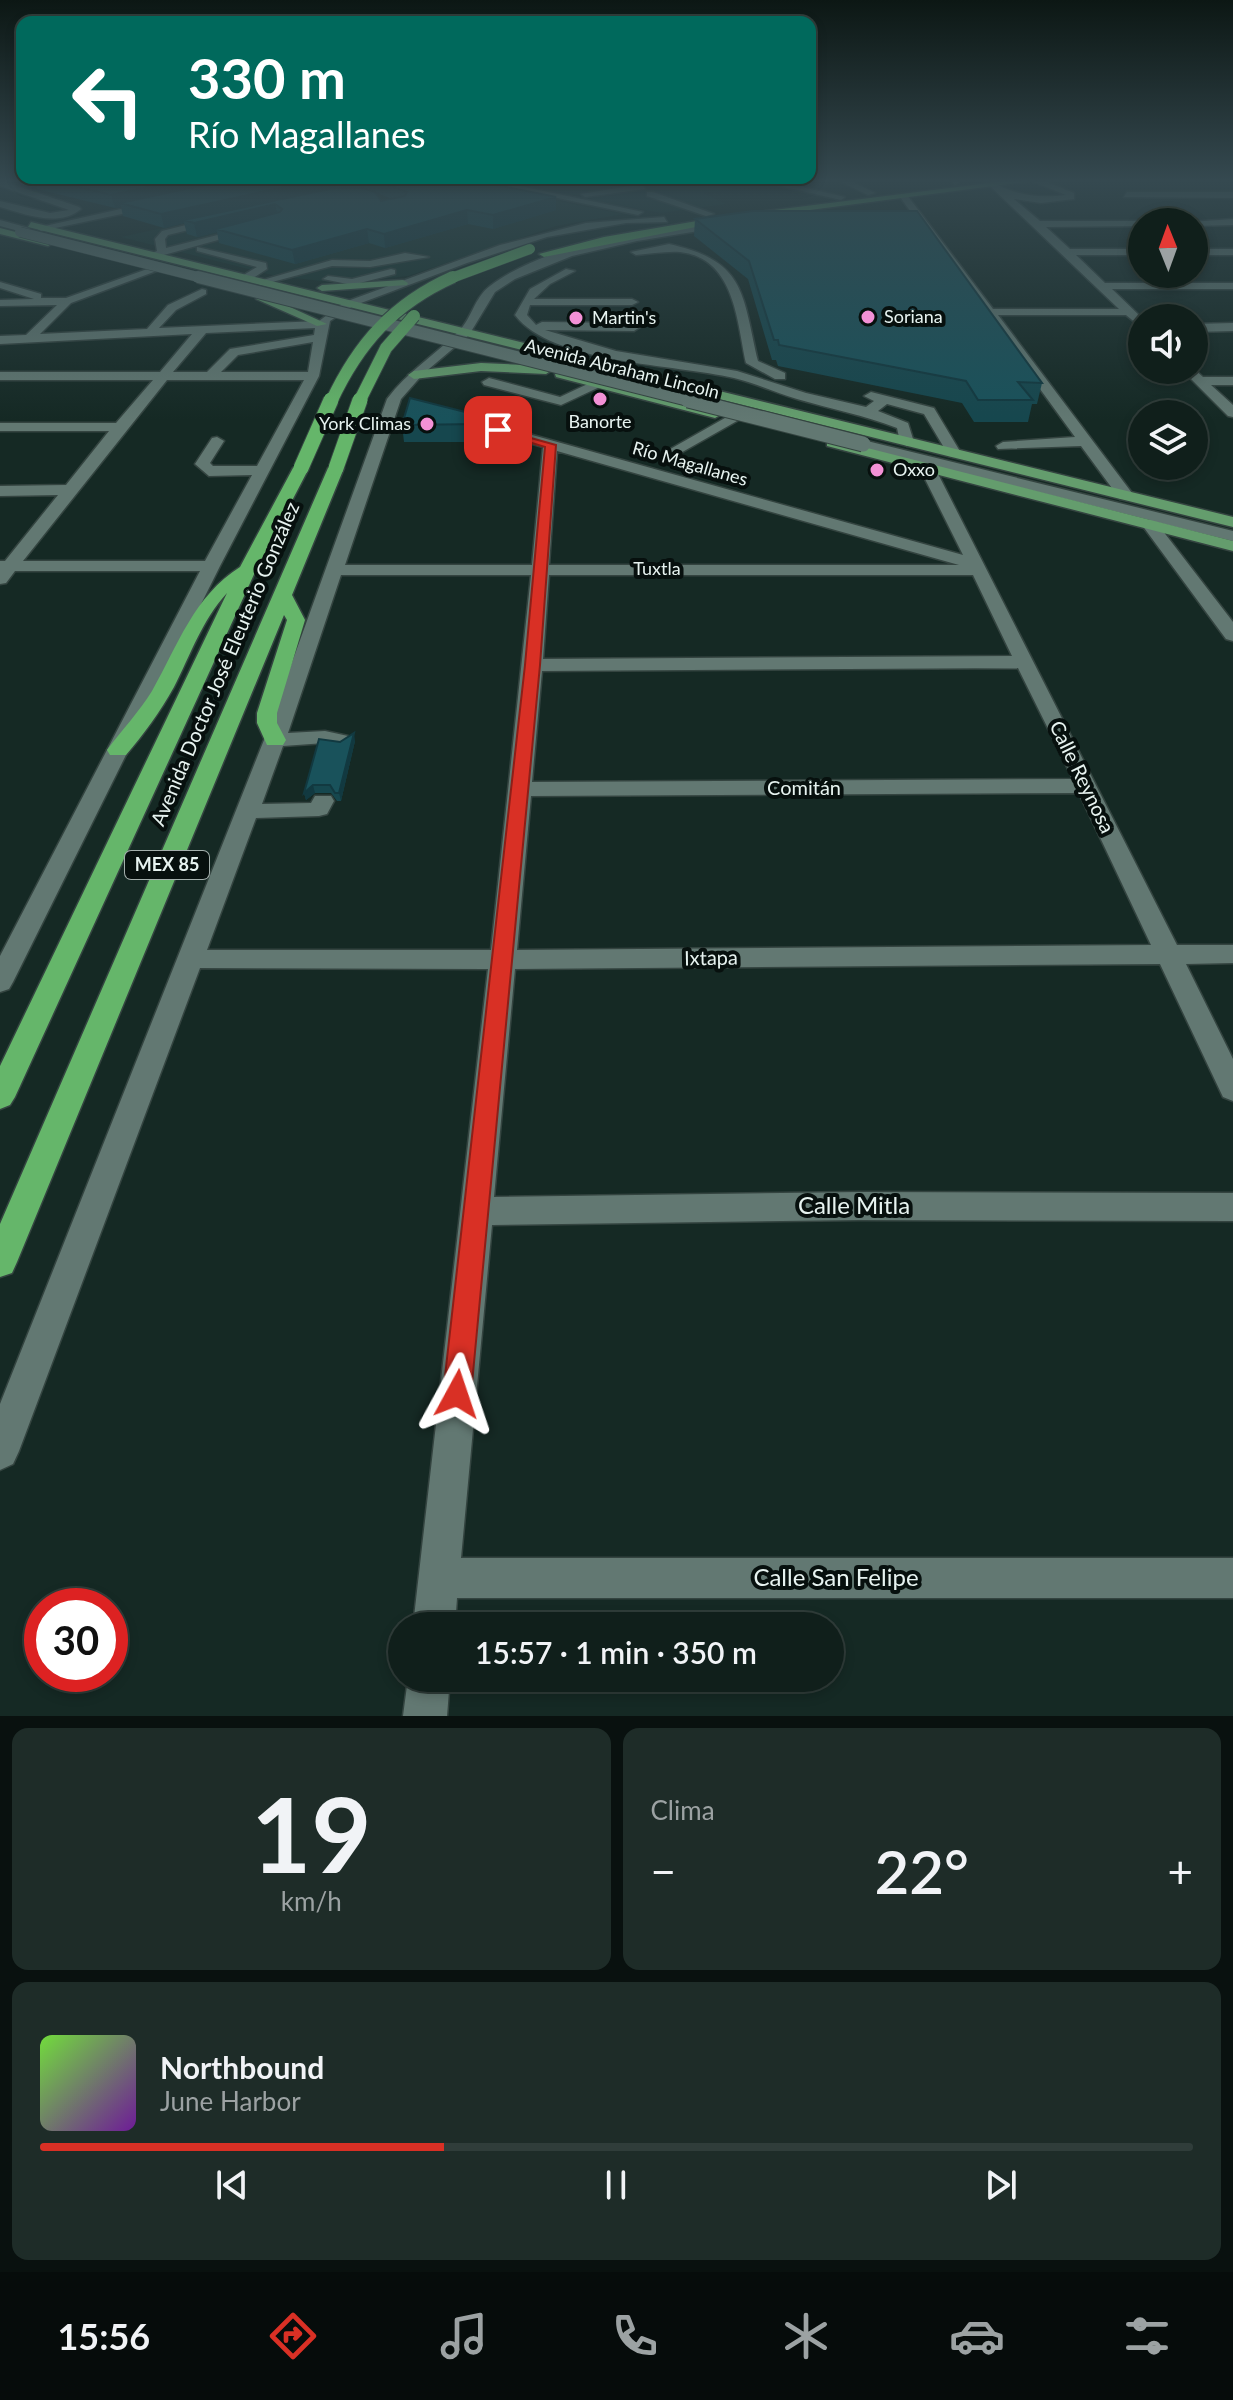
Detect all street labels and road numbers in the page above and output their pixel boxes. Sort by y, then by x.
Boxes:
street label: Avenida Abraham Lincoln [523,333,722,403]
street label: Río Magallanes [630,436,751,490]
street label: Avenida Doctor José Eleuterio González [145,498,303,829]
street label: Tuxtla [633,557,681,579]
street label: Calle Reynosa [1045,716,1120,837]
street label: Comitán [767,775,841,799]
road number: MEX 85 [125,851,209,879]
street label: Ixtapa [684,945,738,969]
street label: Calle Mitla [798,1190,910,1219]
street label: Calle San Felipe [753,1562,919,1591]

